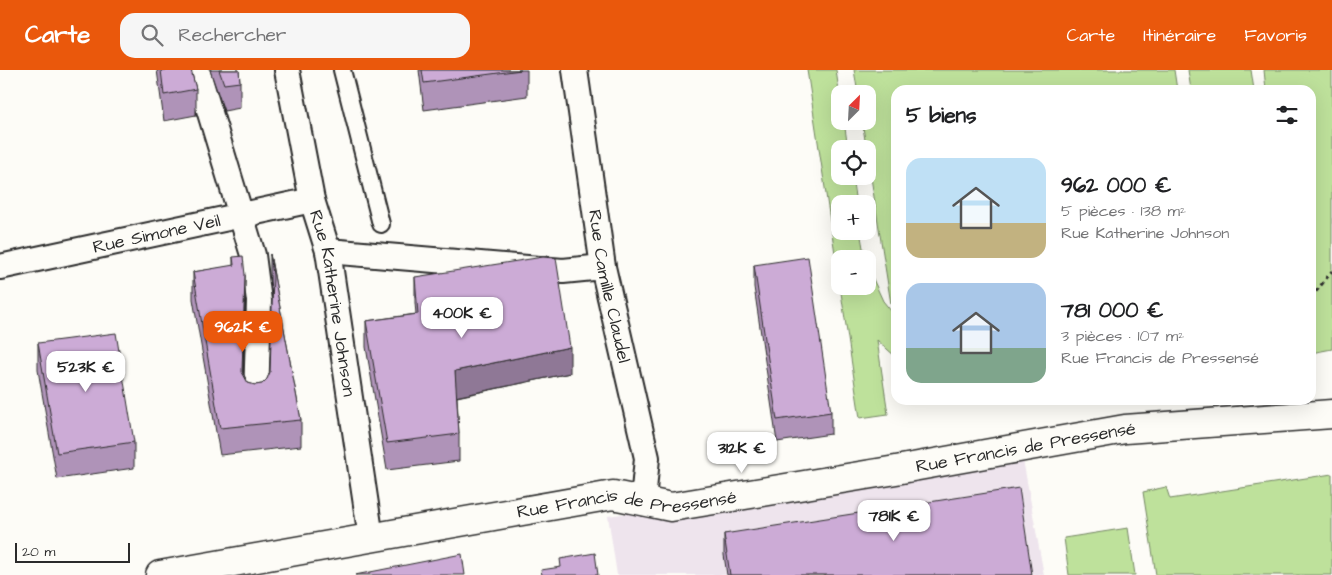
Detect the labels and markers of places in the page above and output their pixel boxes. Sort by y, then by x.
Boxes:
pin: 400K € [421,296,503,339]
pin: 962K € [202,310,284,353]
pin: 523K € [45,350,127,393]
pin: 312K € [701,432,783,474]
pin: 781K € [853,500,935,542]

